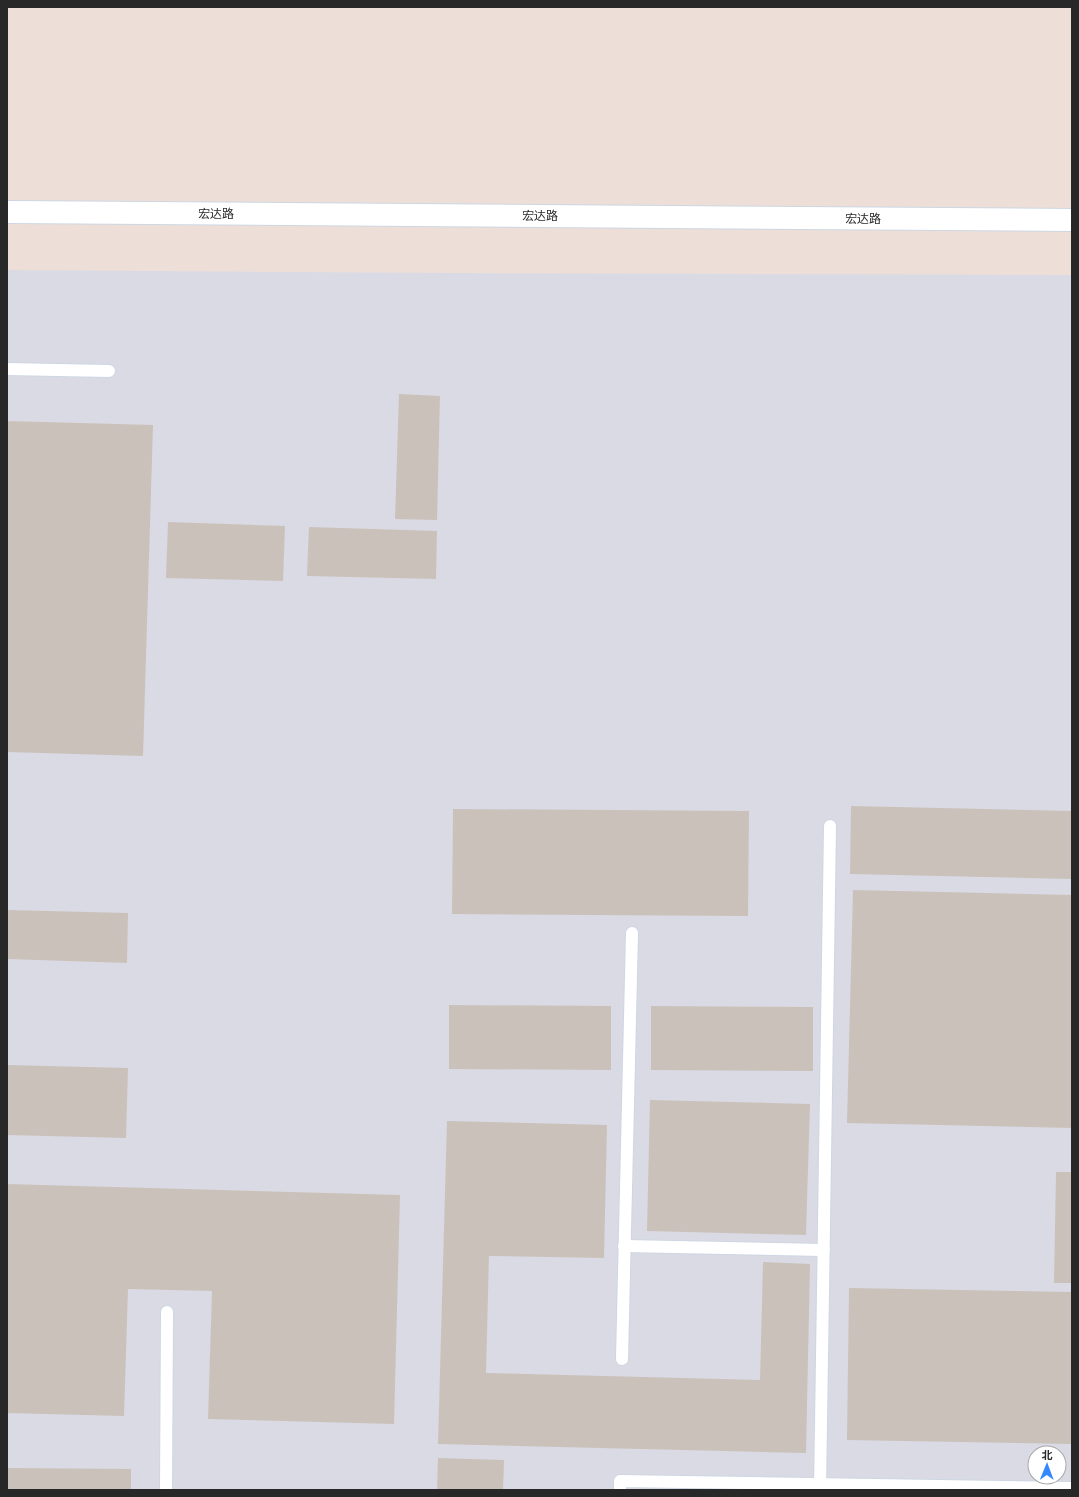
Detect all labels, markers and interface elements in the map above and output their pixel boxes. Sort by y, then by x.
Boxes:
street label: 宏达路 [198,207,234,221]
street label: 宏达路 [522,209,558,223]
street label: 宏达路 [845,212,881,226]
north arrow [1027,1445,1067,1485]
text: 北 [1042,1449,1053,1461]

